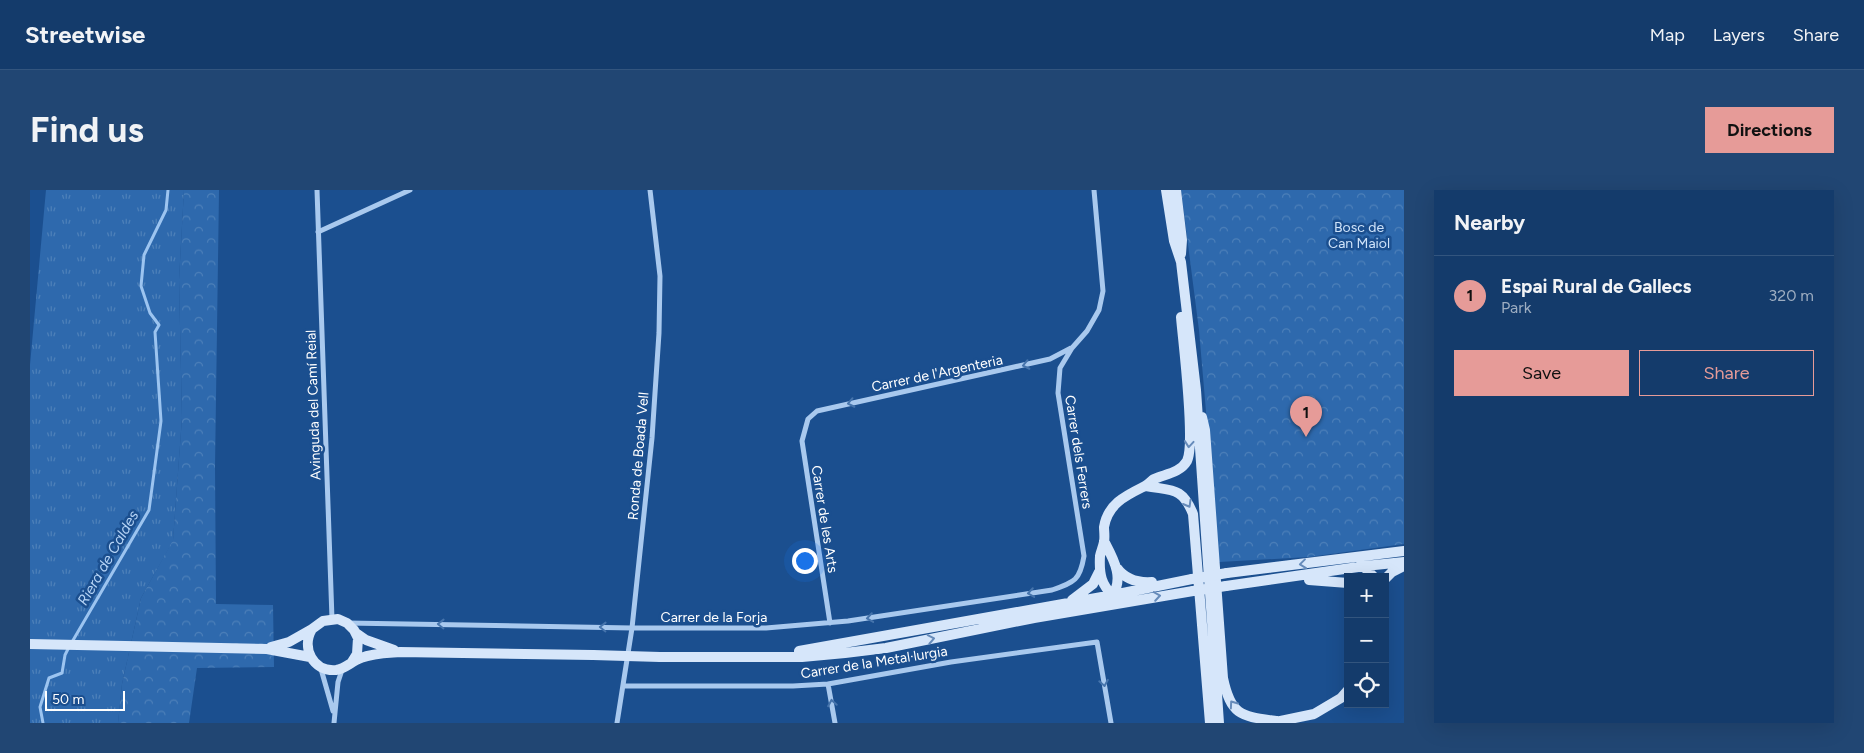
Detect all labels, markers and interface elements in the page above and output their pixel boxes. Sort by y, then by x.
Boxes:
text: Streetwise [25,20,145,49]
text: Map [1650,24,1685,46]
text: Layers [1713,24,1765,46]
text: Share [1793,24,1839,46]
button: Directions [1705,107,1834,153]
text: Find us [30,109,144,151]
text: Nearby [1454,210,1525,235]
park label: Bosc de Can Maiol [1328,219,1390,252]
text: Espai Rural de Gallecs [1501,275,1691,298]
text: 1 [1467,286,1473,305]
text: 320 m [1769,286,1814,305]
text: Park [1501,298,1531,317]
street label: Avinguda del Camí Reial [302,329,325,481]
button: Save [1454,350,1629,396]
button: Share [1639,350,1814,396]
street label: Carrer de l'Argenteria [870,351,1004,396]
one-way arrow [1022,359,1031,370]
street label: Ronda de Boada Vell [624,391,653,521]
street label: Carrer dels Ferrers [1061,394,1096,510]
pin: 1 [1290,396,1322,437]
one-way arrow [846,398,855,408]
one-way arrow [1184,440,1195,448]
street label: Carrer de les Arts [808,464,841,574]
one-way arrow [1181,499,1191,508]
water label: Riera de Caldes [74,507,142,609]
your location [792,548,818,574]
one-way arrow [1298,558,1306,569]
map controls [1344,573,1389,708]
button: + [1344,573,1389,618]
one-way arrow [1026,587,1034,598]
one-way arrow [1152,592,1161,602]
street label: Carrer de la Forja [661,609,767,626]
one-way arrow [866,612,874,623]
button: − [1344,618,1389,663]
one-way arrow [436,619,444,630]
one-way arrow [599,622,607,633]
one-way arrow [927,634,935,645]
street label: Carrer de la Metal·lurgia [800,643,949,682]
button: locate [1344,663,1389,708]
one-way arrow [1098,678,1108,687]
scale bar [45,688,125,711]
text: 50 m [52,691,84,708]
one-way arrow [827,699,837,708]
one-way arrow [1230,700,1239,710]

